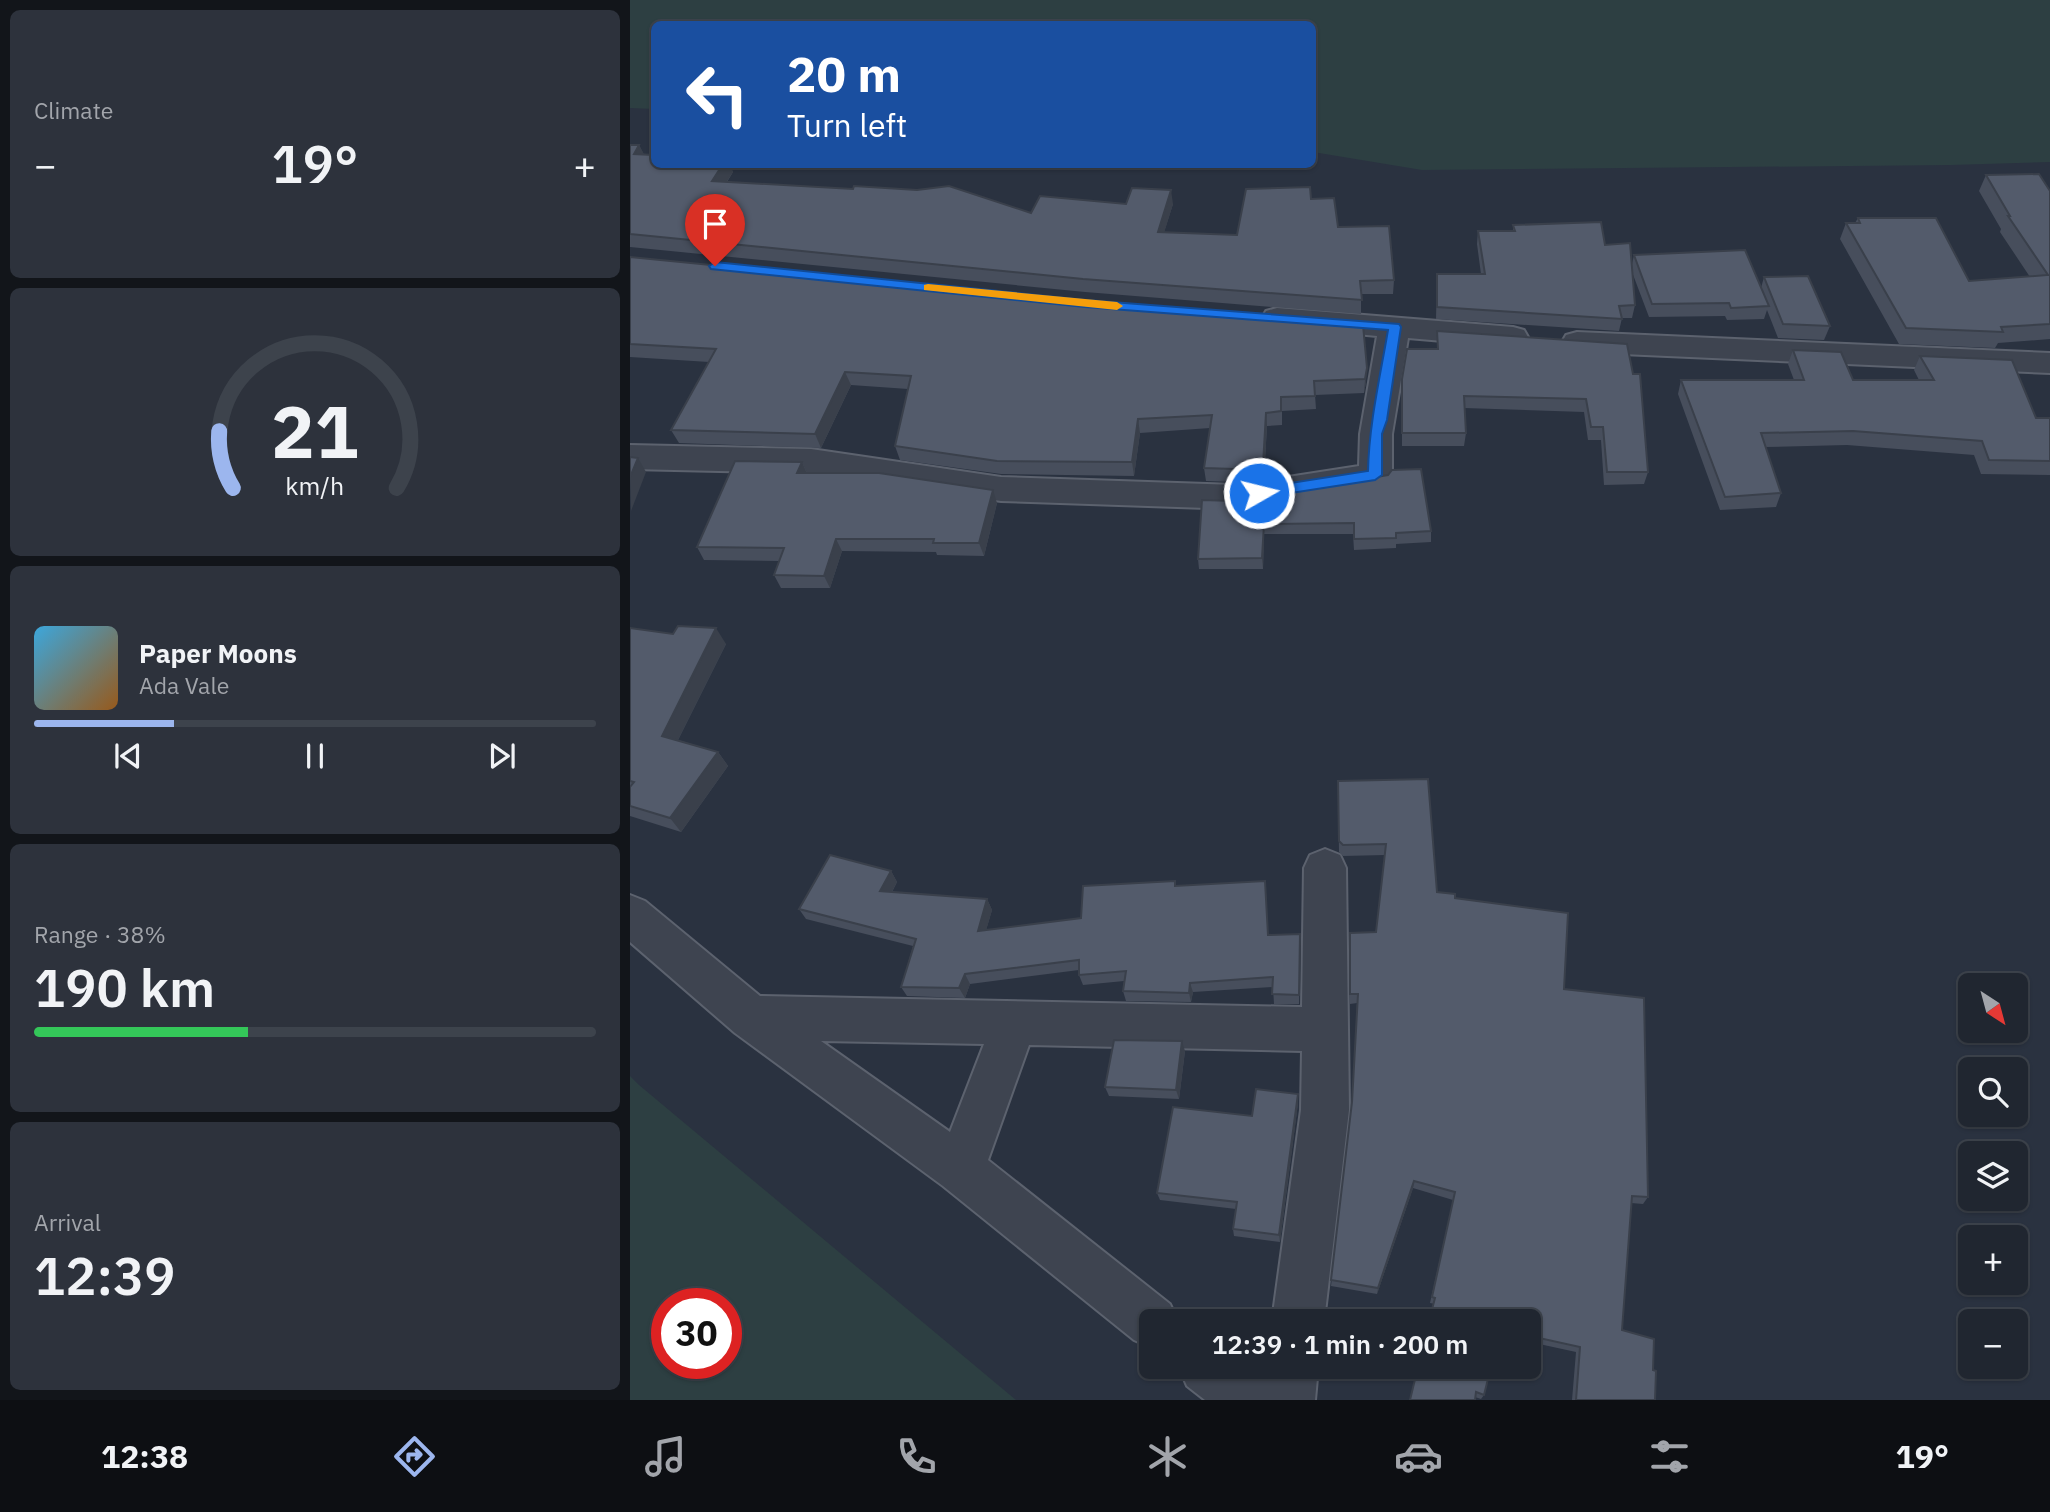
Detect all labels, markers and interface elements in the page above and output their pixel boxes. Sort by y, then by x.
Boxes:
text: 20 m [787,42,901,105]
icon: left [672,49,763,140]
text: Climate [34,95,113,125]
text: Turn left [787,104,907,146]
text: 19° [272,130,358,197]
text: − [34,140,57,189]
text: + [573,140,596,189]
pin [685,194,745,266]
icon: arrive [696,205,734,243]
text: 21 [271,383,359,478]
position arrow [1222,456,1296,530]
text: km/h [286,469,344,502]
text: Paper Moons [139,636,297,670]
text: Ada Vale [139,670,229,700]
icon: previous [109,737,147,775]
icon: pause [296,737,334,775]
icon: next [483,737,521,775]
text: Range · 38% [34,919,166,949]
text: 190 km [34,954,215,1021]
north arrow [1958,973,2028,1043]
map controls [1958,973,2028,1379]
button: search [1958,1057,2028,1127]
button: layers [1958,1141,2028,1211]
text: Arrival [34,1207,101,1237]
button: + [1958,1225,2028,1295]
text: 12:39 [34,1242,175,1309]
speed limit sign: 30 [651,1288,742,1379]
button: − [1958,1309,2028,1379]
text: 12:39 · 1 min · 200 m [1212,1327,1468,1361]
icon: directions [390,1432,439,1481]
icon: music [641,1432,690,1481]
icon: phone [892,1432,941,1481]
icon: climate [1143,1432,1192,1481]
icon: car [1394,1432,1443,1481]
icon: filters [1645,1432,1694,1481]
text: 12:38 [101,1435,188,1477]
text: 19° [1896,1435,1949,1477]

